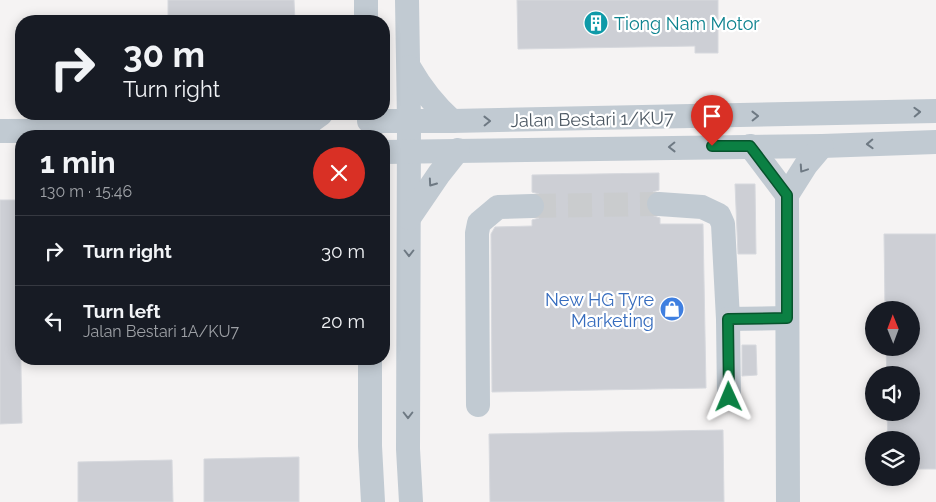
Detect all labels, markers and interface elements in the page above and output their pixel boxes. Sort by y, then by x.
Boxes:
building icon: Tiong Nam Motor [583,10,609,36]
place label: Tiong Nam Motor [614,13,760,34]
text: 30 m [123,34,205,75]
icon: right [40,35,105,100]
text: Turn right [123,76,220,102]
pin [691,95,733,146]
icon: arrive [698,102,726,130]
street label: Jalan Bestari 1/KU7 [510,107,674,131]
one-way arrow [914,107,922,117]
one-way arrow [752,111,759,121]
one-way arrow [484,116,492,126]
one-way arrow [866,139,874,149]
one-way arrow [668,142,676,152]
text: 1 min [40,145,116,180]
button: close [313,147,365,199]
one-way arrow [800,163,809,173]
one-way arrow [429,177,438,187]
text: 130 m · 15:46 [40,182,132,201]
icon: right [40,237,68,265]
text: Turn right [83,240,172,262]
text: 30 m [321,240,365,262]
one-way arrow [404,250,414,257]
place label: New HG Tyre Marketing [545,289,654,331]
shop icon: New HG Tyre Marketing [659,296,685,322]
text: Turn left [83,300,160,322]
north arrow [865,301,920,356]
map controls [865,301,920,486]
icon: left [40,307,68,335]
text: 20 m [321,310,365,332]
text: Jalan Bestari 1A/KU7 [83,322,239,341]
button: sound [865,366,920,421]
position arrow [702,370,754,422]
one-way arrow [403,412,414,420]
button: layers [865,431,920,486]

